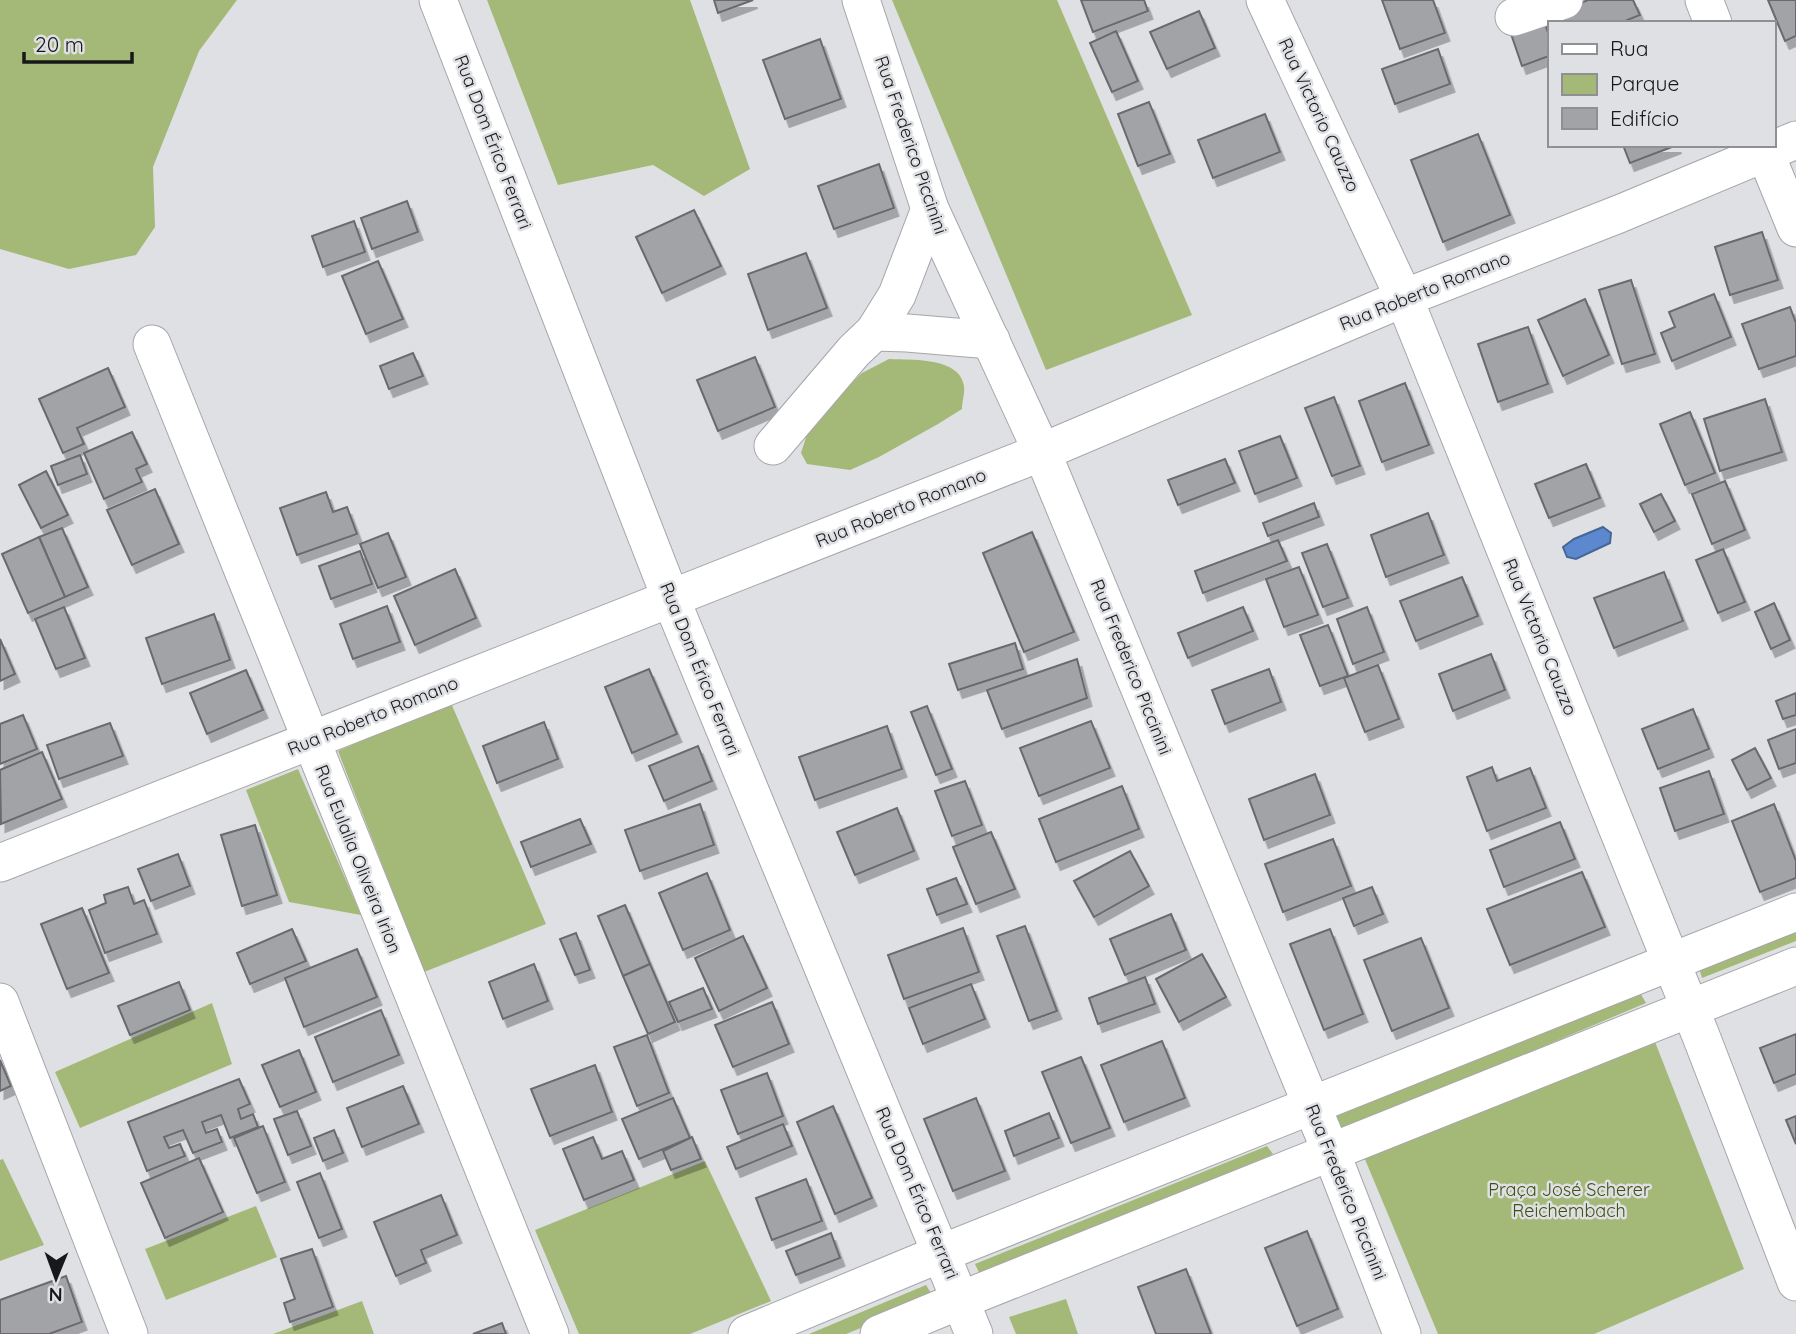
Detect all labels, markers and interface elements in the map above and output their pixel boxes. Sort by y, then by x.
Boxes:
scale bar [24,21,133,65]
legend [1548,21,1775,147]
text: 20 m [35,31,84,57]
street label: Rua Victorio Cauzzo [1274,34,1365,195]
text: Rua [1610,35,1649,61]
street label: Rua Dom Érico Ferrari [450,51,537,232]
street label: Rua Frederico Piccinini [870,53,953,237]
text: Parque [1610,70,1679,96]
text: Edifício [1610,105,1679,131]
street label: Rua Roberto Romano [1336,246,1514,335]
street label: Rua Roberto Romano [812,463,990,552]
street label: Rua Victorio Cauzzo [1498,555,1582,719]
street label: Rua Frederico Piccinini [1086,576,1177,758]
street label: Rua Dom Érico Ferrari [655,579,746,759]
street label: Rua Roberto Romano [284,671,462,760]
street label: Rua Eulalia Oliveira Irion [310,761,407,956]
street label: Rua Frederico Piccinini [1301,1101,1392,1283]
street label: Rua Dom Érico Ferrari [871,1103,964,1282]
park label: Praça José Scherer Reichembach [1488,1178,1650,1222]
north arrow [21,1243,91,1313]
text: N [49,1283,63,1307]

